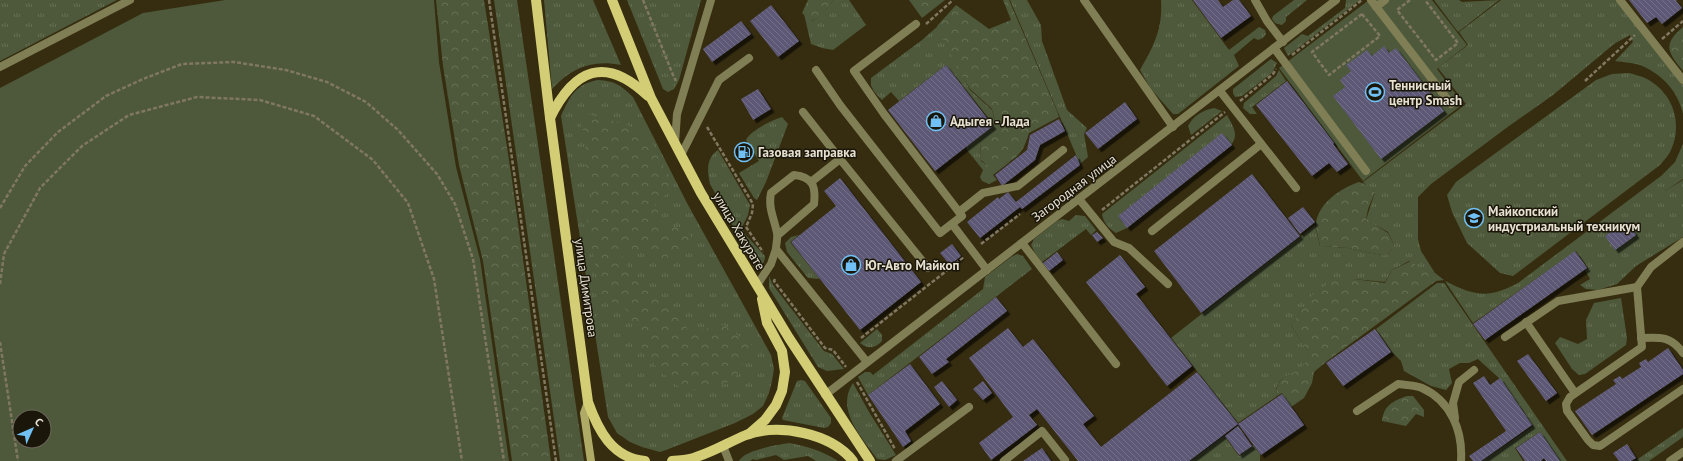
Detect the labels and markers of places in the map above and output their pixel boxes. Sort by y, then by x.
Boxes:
place label: Теннисный центр Smash [1389,77,1462,109]
sports icon: Теннисный центр Smash [1364,81,1386,103]
shop icon: Адыгея - Лада [925,110,947,132]
place label: Адыгея - Лада [950,113,1030,130]
fuel station icon: Газовая заправка [733,141,755,163]
place label: Газовая заправка [758,144,856,161]
place label: Майкопский индустриальный техникум [1488,203,1640,235]
school or university icon: Майкопский индустриальный техникум [1463,207,1485,229]
shop icon: Юг-Авто Майкоп [840,254,862,276]
place label: Юг-Авто Майкоп [865,257,959,274]

